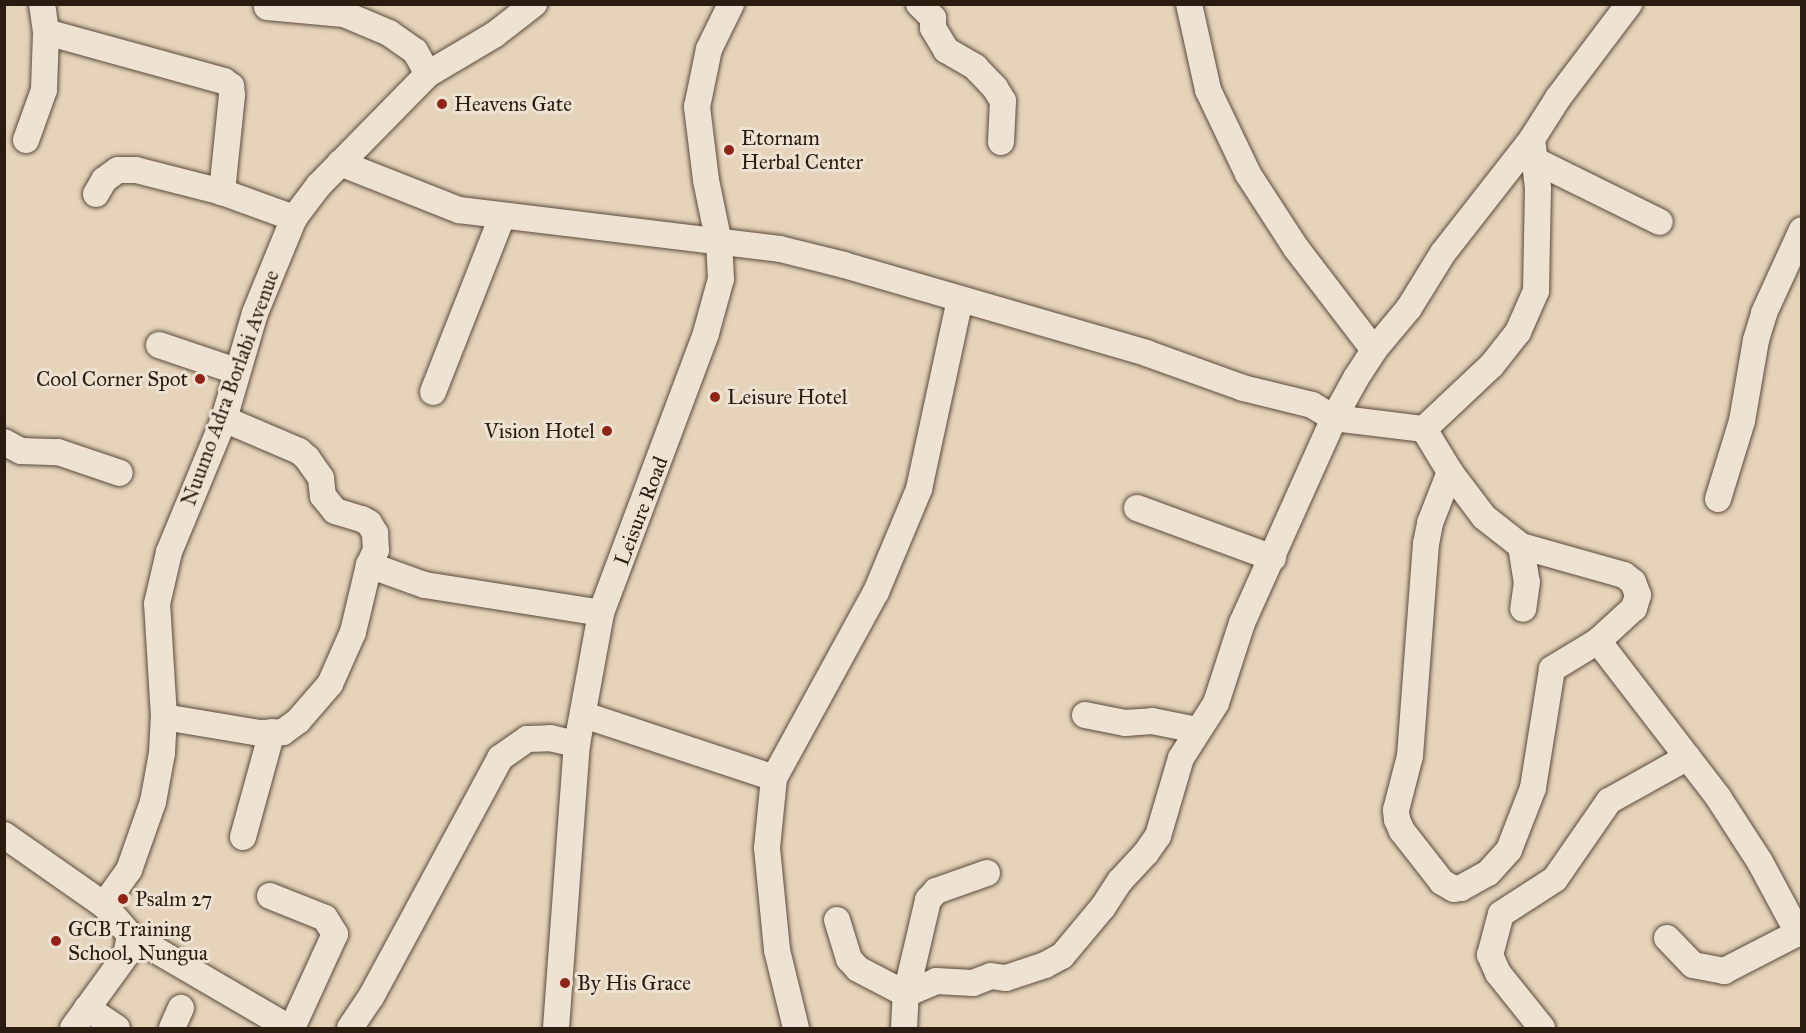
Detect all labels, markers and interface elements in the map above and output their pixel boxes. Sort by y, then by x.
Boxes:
place label: Heavens Gate [454,91,572,117]
marker: Heavens Gate [435,97,449,111]
place label: Etornam Herbal Center [741,125,863,175]
marker: Etornam Herbal Center [722,143,736,157]
street label: Nuumo Adra Borlabi Avenue [176,267,284,509]
place label: Cool Corner Spot [36,366,188,392]
marker: Cool Corner Spot [193,372,207,386]
place label: Leisure Hotel [727,384,847,410]
marker: Leisure Hotel [708,390,722,404]
place label: Vision Hotel [484,418,595,444]
marker: Vision Hotel [600,424,614,438]
street label: Leisure Road [609,453,673,569]
place label: Psalm 27 [135,886,212,912]
marker: Psalm 27 [116,892,130,906]
place label: GCB Training School, Nungua [68,916,208,966]
marker: GCB Training School, Nungua [49,934,63,948]
place label: By His Grace [577,970,691,996]
marker: By His Grace [558,976,572,990]

